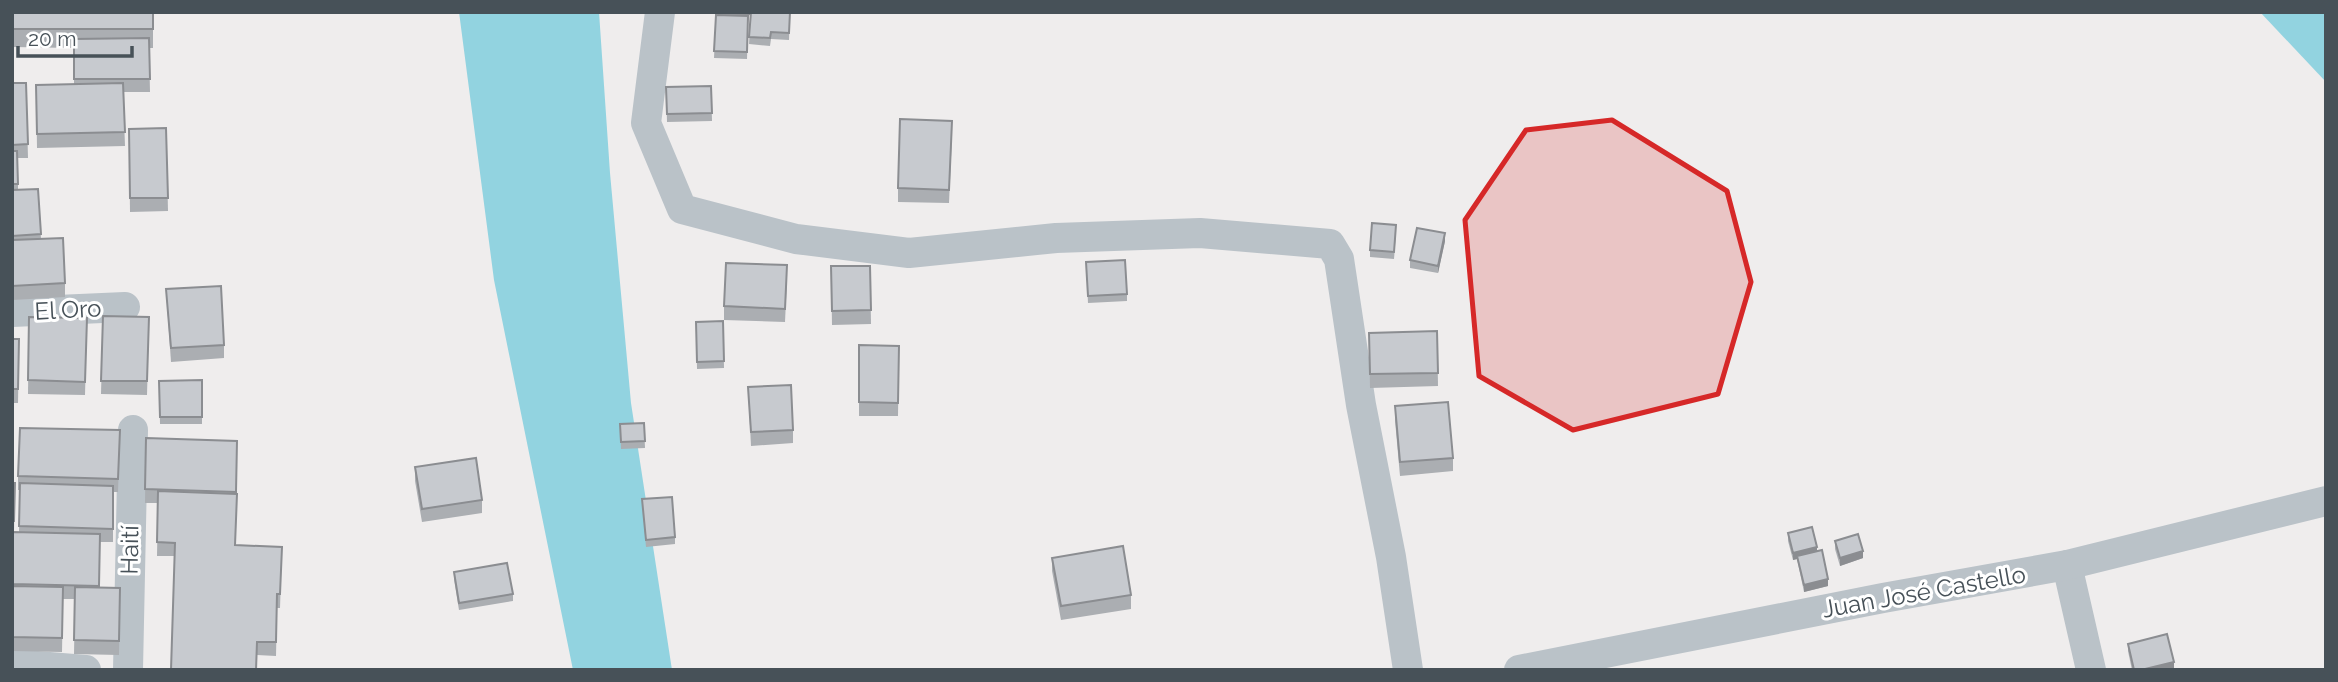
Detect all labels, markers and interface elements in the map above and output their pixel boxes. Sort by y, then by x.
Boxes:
scale bar [18,14,131,58]
text: 20 m [28,26,76,51]
street label: El Oro [34,293,102,326]
street label: Haití [115,524,144,575]
street label: Juan José Castello [1820,559,2028,624]

